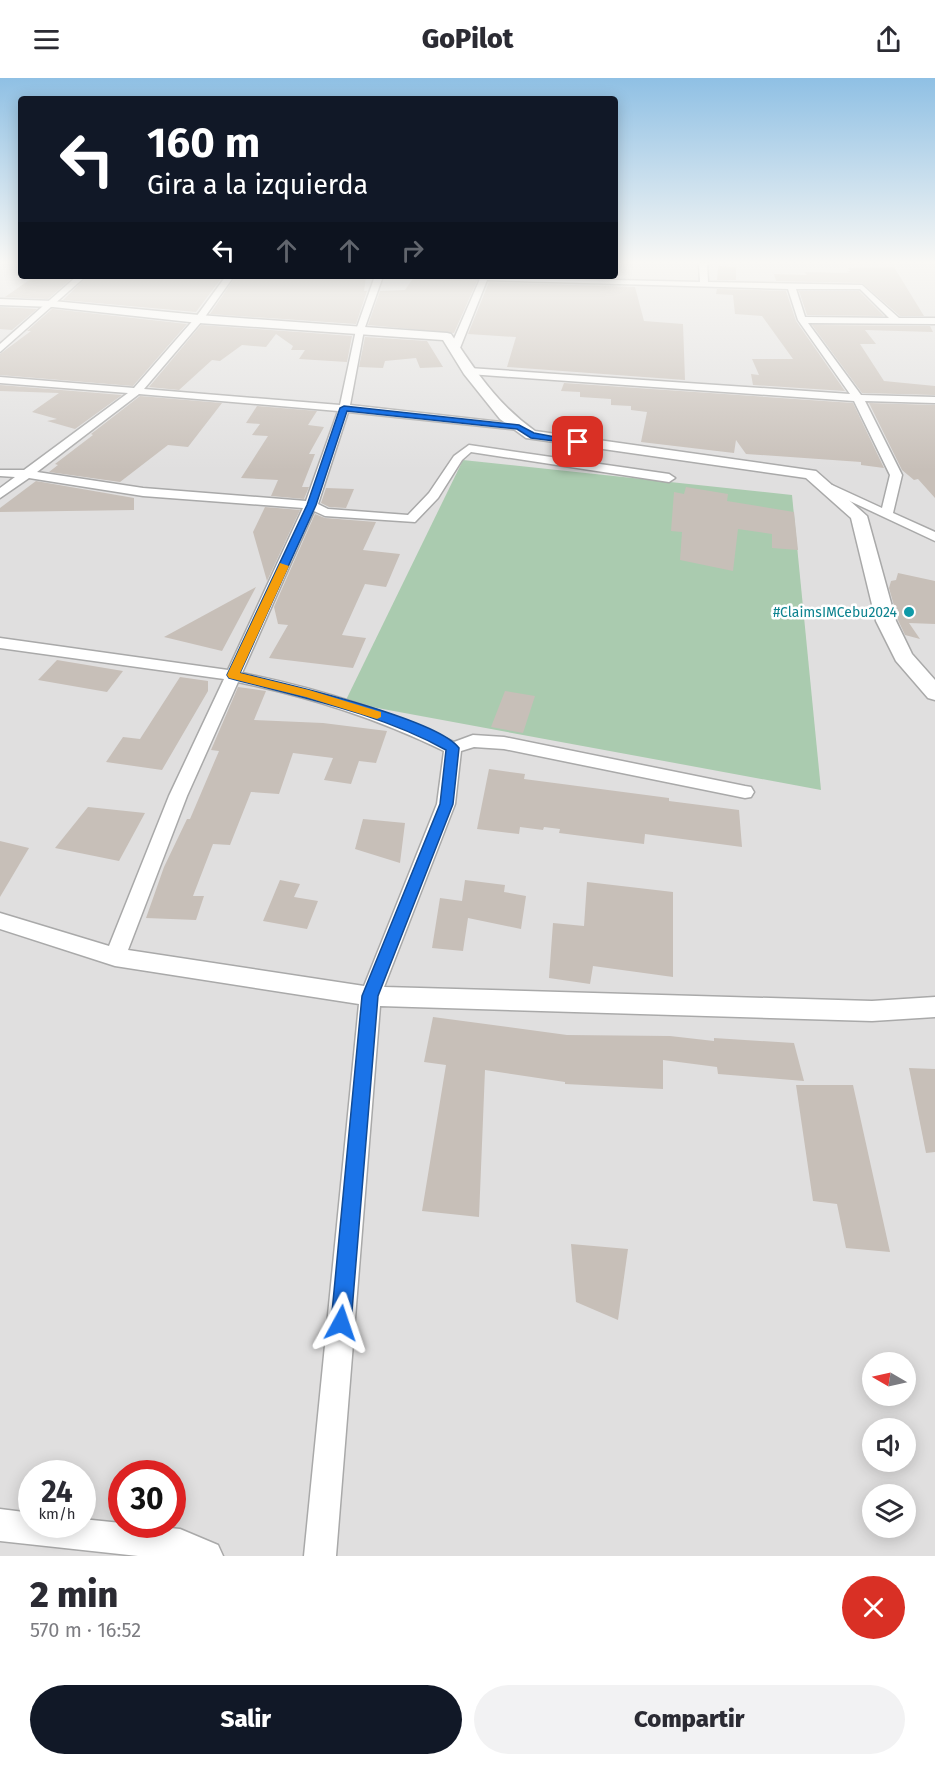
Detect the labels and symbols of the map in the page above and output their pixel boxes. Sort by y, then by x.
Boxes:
pin [552,416,603,467]
place label: #ClaimsIMCebu2024 [773,604,898,621]
marker: #ClaimsIMCebu2024 [902,605,916,619]
position arrow [309,1291,373,1355]
north arrow [862,1352,916,1406]
speed limit sign: 30 [108,1460,186,1538]

